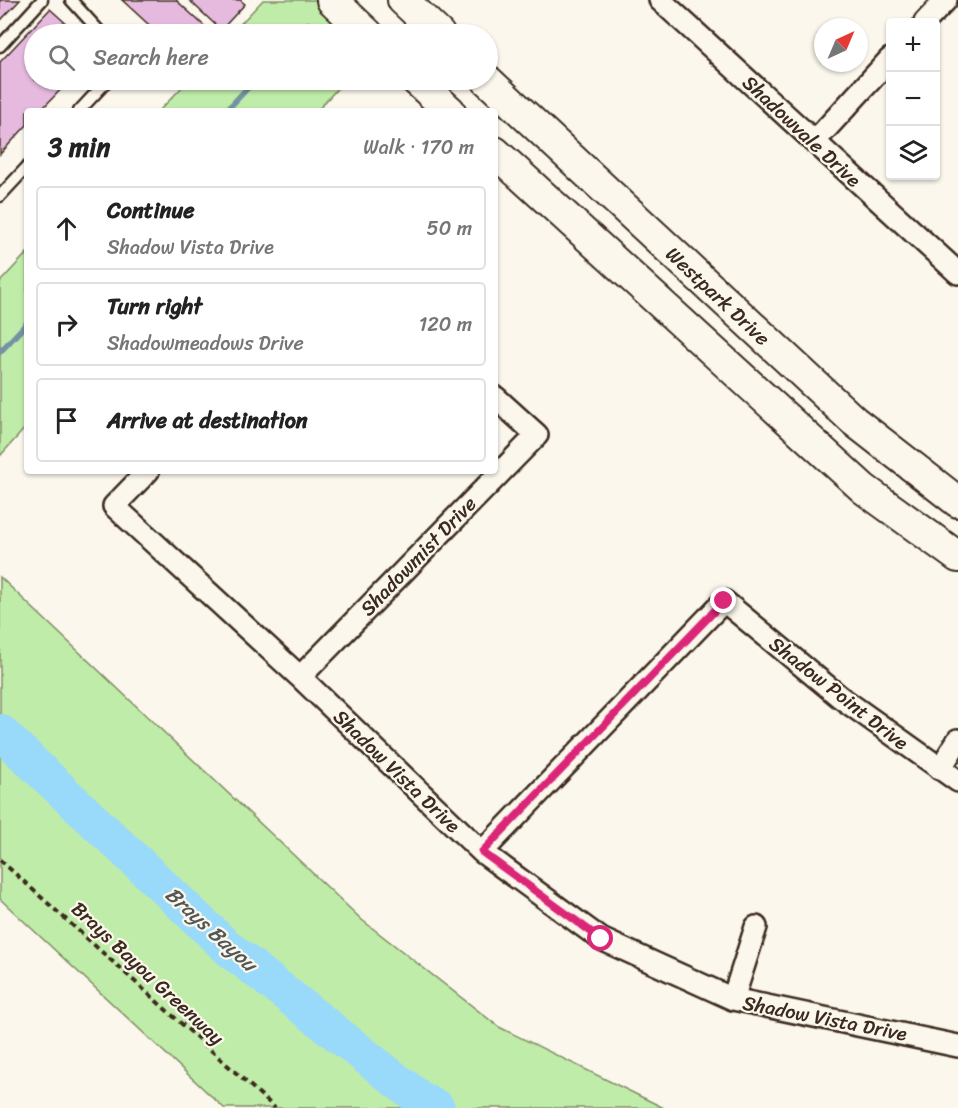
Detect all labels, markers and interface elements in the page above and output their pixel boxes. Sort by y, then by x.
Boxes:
north arrow [814,18,868,72]
map controls [886,18,940,180]
button: + [886,18,940,72]
search box [24,24,498,90]
text: Search here [93,38,209,77]
icon: search [45,41,78,74]
street label: Shadowvale Drive [734,66,870,196]
button: − [886,72,940,126]
text: 3 min [48,124,110,170]
button: layers [886,126,940,180]
text: Walk · 170 m [363,130,474,165]
text: Continue [107,191,195,230]
text: 50 m [427,211,472,246]
icon: ahead [50,212,83,245]
text: Shadow Vista Drive [107,230,274,265]
street label: Westpark Drive [657,238,778,355]
text: Turn right [107,287,202,326]
text: 120 m [419,307,472,342]
icon: right [50,308,83,341]
text: Shadowmeadows Drive [107,326,304,361]
text: Arrive at destination [107,401,308,440]
icon: arrive [50,404,83,437]
street label: Shadowmist Drive [352,488,485,625]
route end [710,587,736,613]
street label: Shadow Point Drive [761,627,917,760]
street label: Shadow Vista Drive [324,701,469,842]
water label: Brays Bayou [156,877,268,983]
street label: Brays Bayou Greenway [63,893,233,1055]
route start [587,925,613,951]
street label: Shadow Vista Drive [740,985,910,1052]

